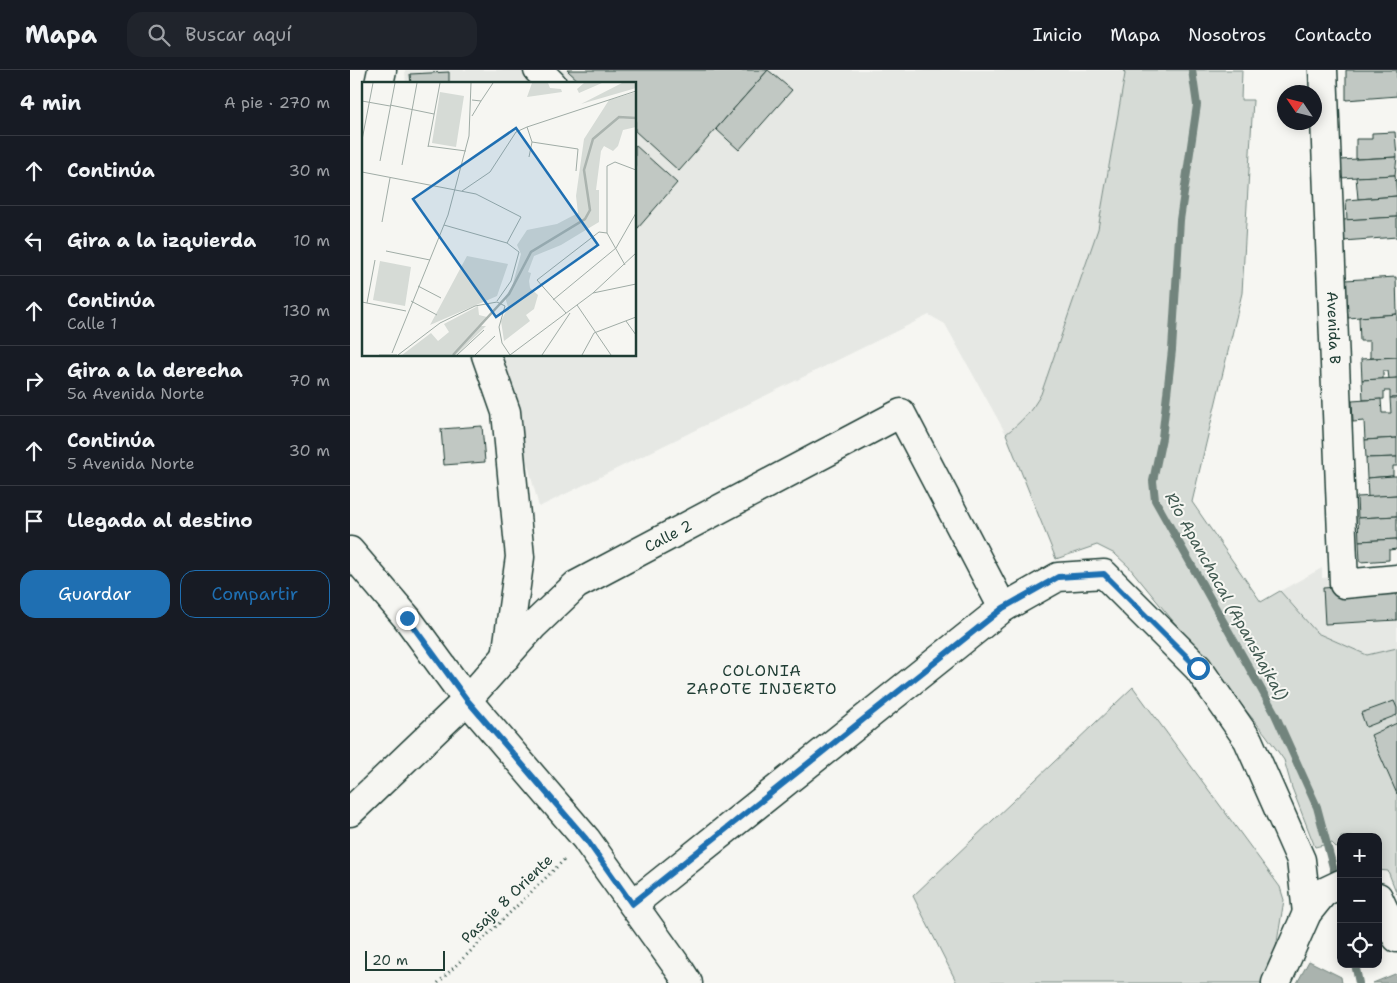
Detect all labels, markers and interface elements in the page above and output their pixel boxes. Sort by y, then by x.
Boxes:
search box [127,12,477,57]
text: Mapa [25,19,97,51]
icon: search [145,21,173,49]
text: Buscar aquí [185,22,292,47]
text: Inicio [1033,23,1082,47]
text: Mapa [1110,23,1160,47]
text: Nosotros [1188,23,1266,47]
text: Contacto [1294,23,1372,47]
inset map [362,82,636,356]
north arrow [1277,85,1322,130]
text: 4 min [20,89,81,117]
text: A pie · 270 m [224,92,330,113]
icon: ahead [20,157,48,185]
text: Continúa [67,158,155,183]
text: 30 m [289,160,330,181]
icon: left [20,227,48,255]
text: Gira a la izquierda [67,228,256,253]
text: 10 m [293,230,330,251]
text: Continúa [67,288,155,313]
street label: Avenida B [1322,291,1345,365]
icon: ahead [20,297,48,325]
text: 130 m [283,300,330,321]
text: Calle 1 [67,313,117,334]
text: Gira a la derecha [67,358,243,383]
icon: right [20,367,48,395]
text: 70 m [289,370,330,391]
text: 5a Avenida Norte [67,383,205,404]
text: Continúa [67,428,155,453]
icon: ahead [20,437,48,465]
text: 30 m [289,440,330,461]
text: 5 Avenida Norte [67,453,195,474]
water label: Río Apanchacal (Apanshajkal) [1160,489,1293,704]
icon: arrive [20,507,48,535]
text: Llegada al destino [67,508,253,533]
street label: Calle 2 [641,515,696,557]
button: Guardar [20,570,170,618]
button: Compartir [180,570,330,618]
route end [396,607,419,630]
route start [1187,657,1210,680]
district label: COLONIA ZAPOTE INJERTO [687,660,837,699]
map controls [1337,833,1382,968]
button: + [1337,833,1382,878]
street label: Pasaje 8 Oriente [457,850,557,948]
button: − [1337,878,1382,923]
button: locate [1337,923,1382,968]
scale bar [365,948,445,971]
text: 20 m [372,951,408,969]

